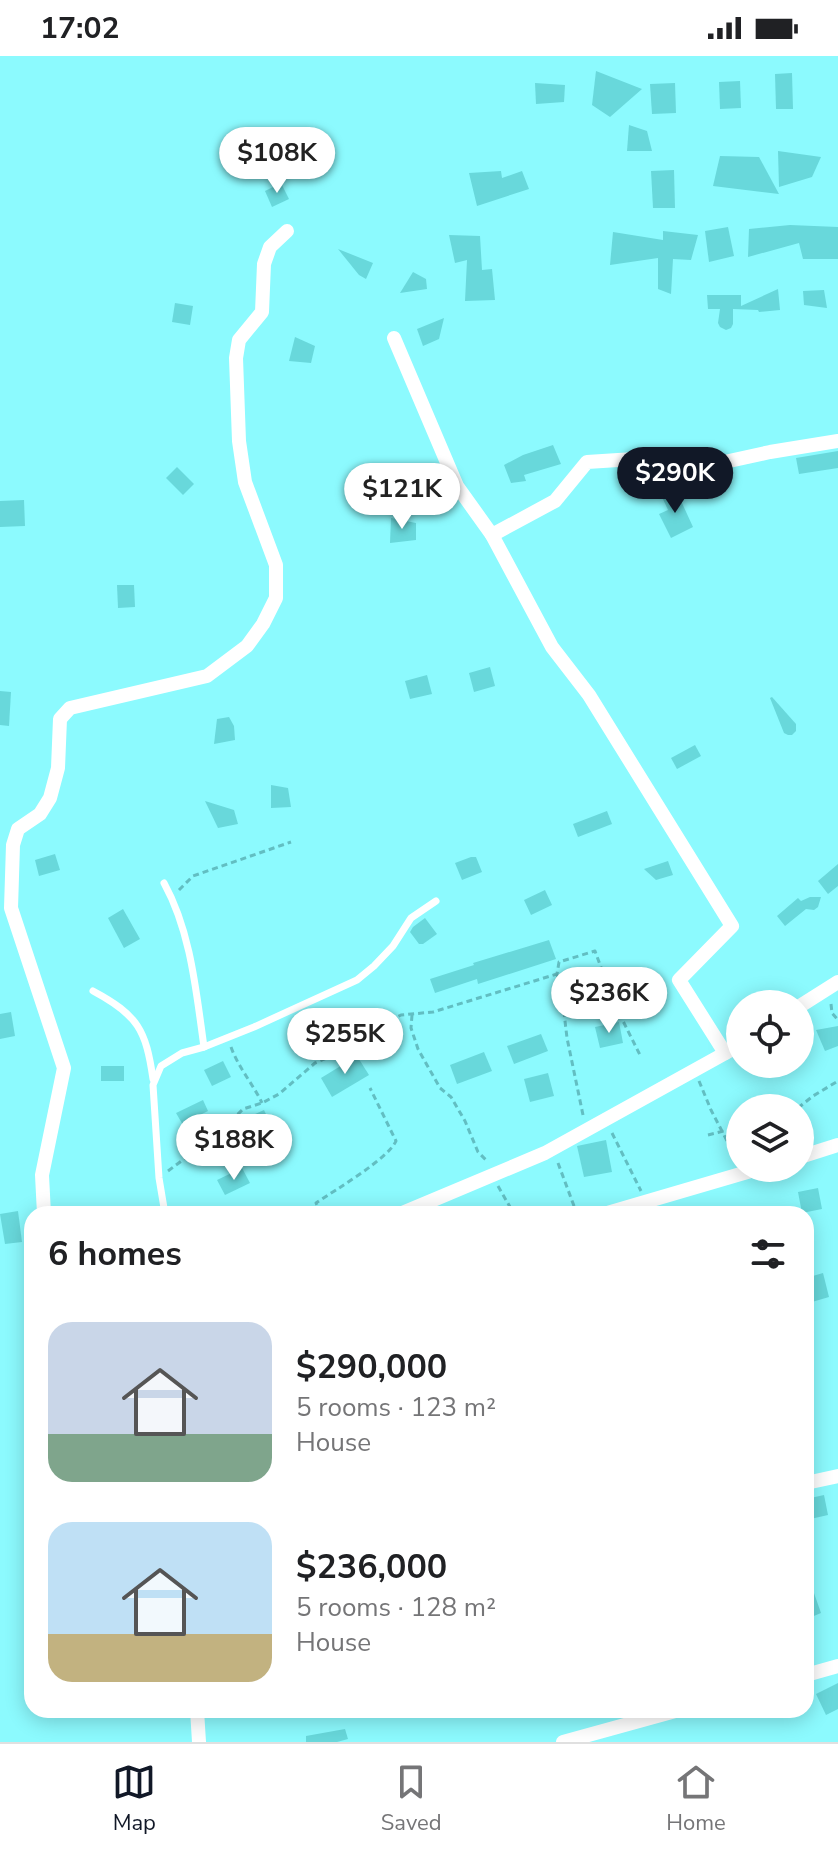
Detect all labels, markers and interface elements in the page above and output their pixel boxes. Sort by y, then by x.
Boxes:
text: 17:02 [40,8,119,49]
pin: $108K [221,127,333,195]
text: $108K [237,135,317,170]
pin: $290K [619,447,731,515]
text: $290K [635,455,715,490]
pin: $121K [346,463,458,531]
text: $121K [362,471,442,506]
pin: $236K [553,967,665,1035]
text: $236K [569,975,649,1010]
map controls [726,990,814,1182]
button: locate [726,990,814,1078]
pin: $255K [289,1008,401,1076]
text: $255K [305,1016,385,1051]
button: layers [726,1094,814,1182]
pin: $188K [178,1114,290,1182]
text: $188K [194,1122,274,1157]
text: 6 homes [48,1231,182,1277]
icon: filters [746,1232,790,1276]
text: $290,000 [296,1344,447,1390]
icon: home [112,1354,208,1450]
text: 5 rooms · 123 m² [296,1390,496,1425]
text: House [296,1425,371,1460]
text: $236,000 [296,1544,447,1590]
icon: home [112,1554,208,1650]
text: 5 rooms · 128 m² [296,1590,496,1625]
text: House [296,1625,371,1660]
tab: Map [112,1760,156,1838]
tab: Saved [381,1760,442,1838]
tab: Home [666,1760,726,1838]

